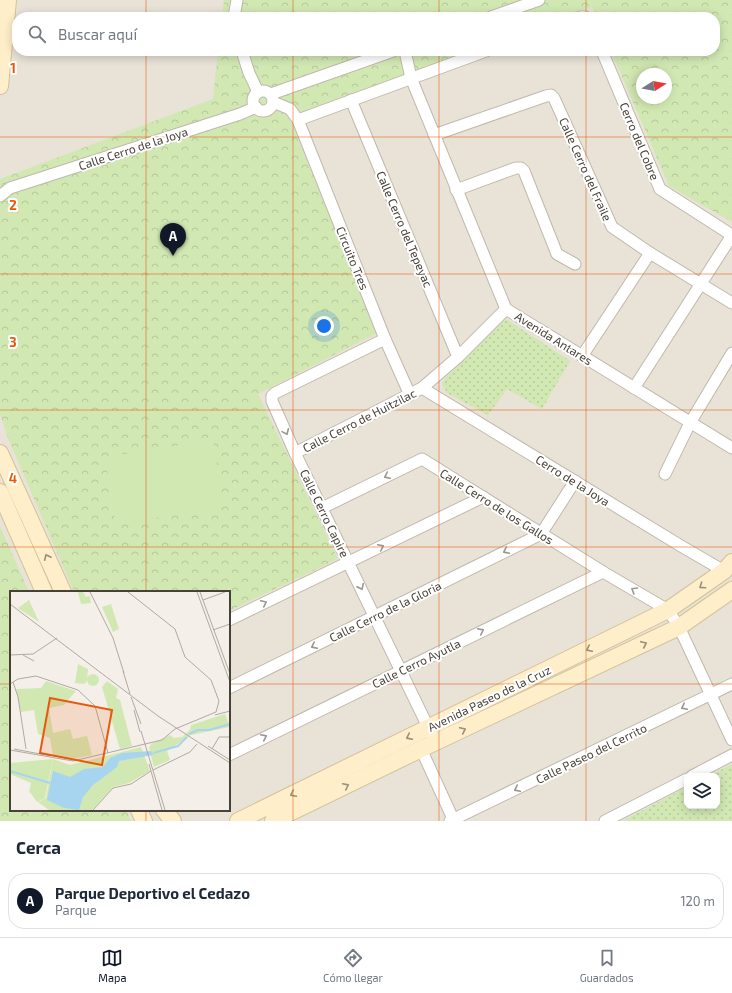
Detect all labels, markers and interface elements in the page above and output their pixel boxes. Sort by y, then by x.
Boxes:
search box [12,12,720,56]
icon: search [26,23,48,45]
text: Buscar aquí [58,25,137,43]
text: 1 [10,60,16,76]
north arrow [636,68,672,104]
street label: Cerro del Cobre [617,100,663,182]
street label: Calle Cerro del Fraile [557,115,615,223]
street label: Calle Cerro de la Joya [77,124,189,172]
street label: Calle Cerro del Tepeyac [374,169,436,289]
text: 2 [9,197,17,213]
pin: A [160,223,186,256]
street label: Circuito Tres [334,224,372,292]
street label: Avenida Antares [513,309,595,367]
your location [314,316,334,336]
text: 3 [9,334,17,350]
street label: Calle Cerro de Huitzilac [300,385,418,455]
one-way arrow [281,428,289,436]
street label: Cerro de la Joya [533,452,613,508]
street label: Calle Cerro de los Gallos [438,465,556,547]
street label: Calle Cerro Capire [298,467,352,559]
text: 4 [9,470,17,486]
one-way arrow [384,471,391,479]
one-way arrow [377,544,385,552]
one-way arrow [503,546,510,554]
one-way arrow [44,553,52,561]
street label: Calle Cerro de la Gloria [327,578,443,644]
one-way arrow [700,581,707,588]
one-way arrow [356,583,363,591]
one-way arrow [631,588,638,595]
inset map [10,591,230,811]
one-way arrow [260,600,268,608]
one-way arrow [477,628,485,636]
street label: Calle Cerro Ayutla [369,635,463,691]
one-way arrow [311,641,319,649]
one-way arrow [639,641,647,649]
one-way arrow [585,644,593,652]
street label: Avenida Paseo de la Cruz [425,662,553,734]
one-way arrow [681,702,689,710]
street label: Calle Paseo del Cerrito [533,720,649,786]
one-way arrow [459,727,466,735]
one-way arrow [406,732,413,740]
one-way arrow [260,735,267,742]
map controls [684,773,720,809]
button: layers [684,773,720,809]
one-way arrow [341,783,349,790]
one-way arrow [514,784,521,792]
one-way arrow [289,789,297,797]
text: Cerca [16,837,61,857]
text: Parque Deportivo el Cedazo [55,884,250,902]
text: A [26,893,34,909]
text: 120 m [680,893,715,909]
text: Parque [55,902,97,918]
tab: Mapa [98,947,126,984]
tab: Cómo llegar [323,947,383,984]
tab: Guardados [580,947,634,984]

